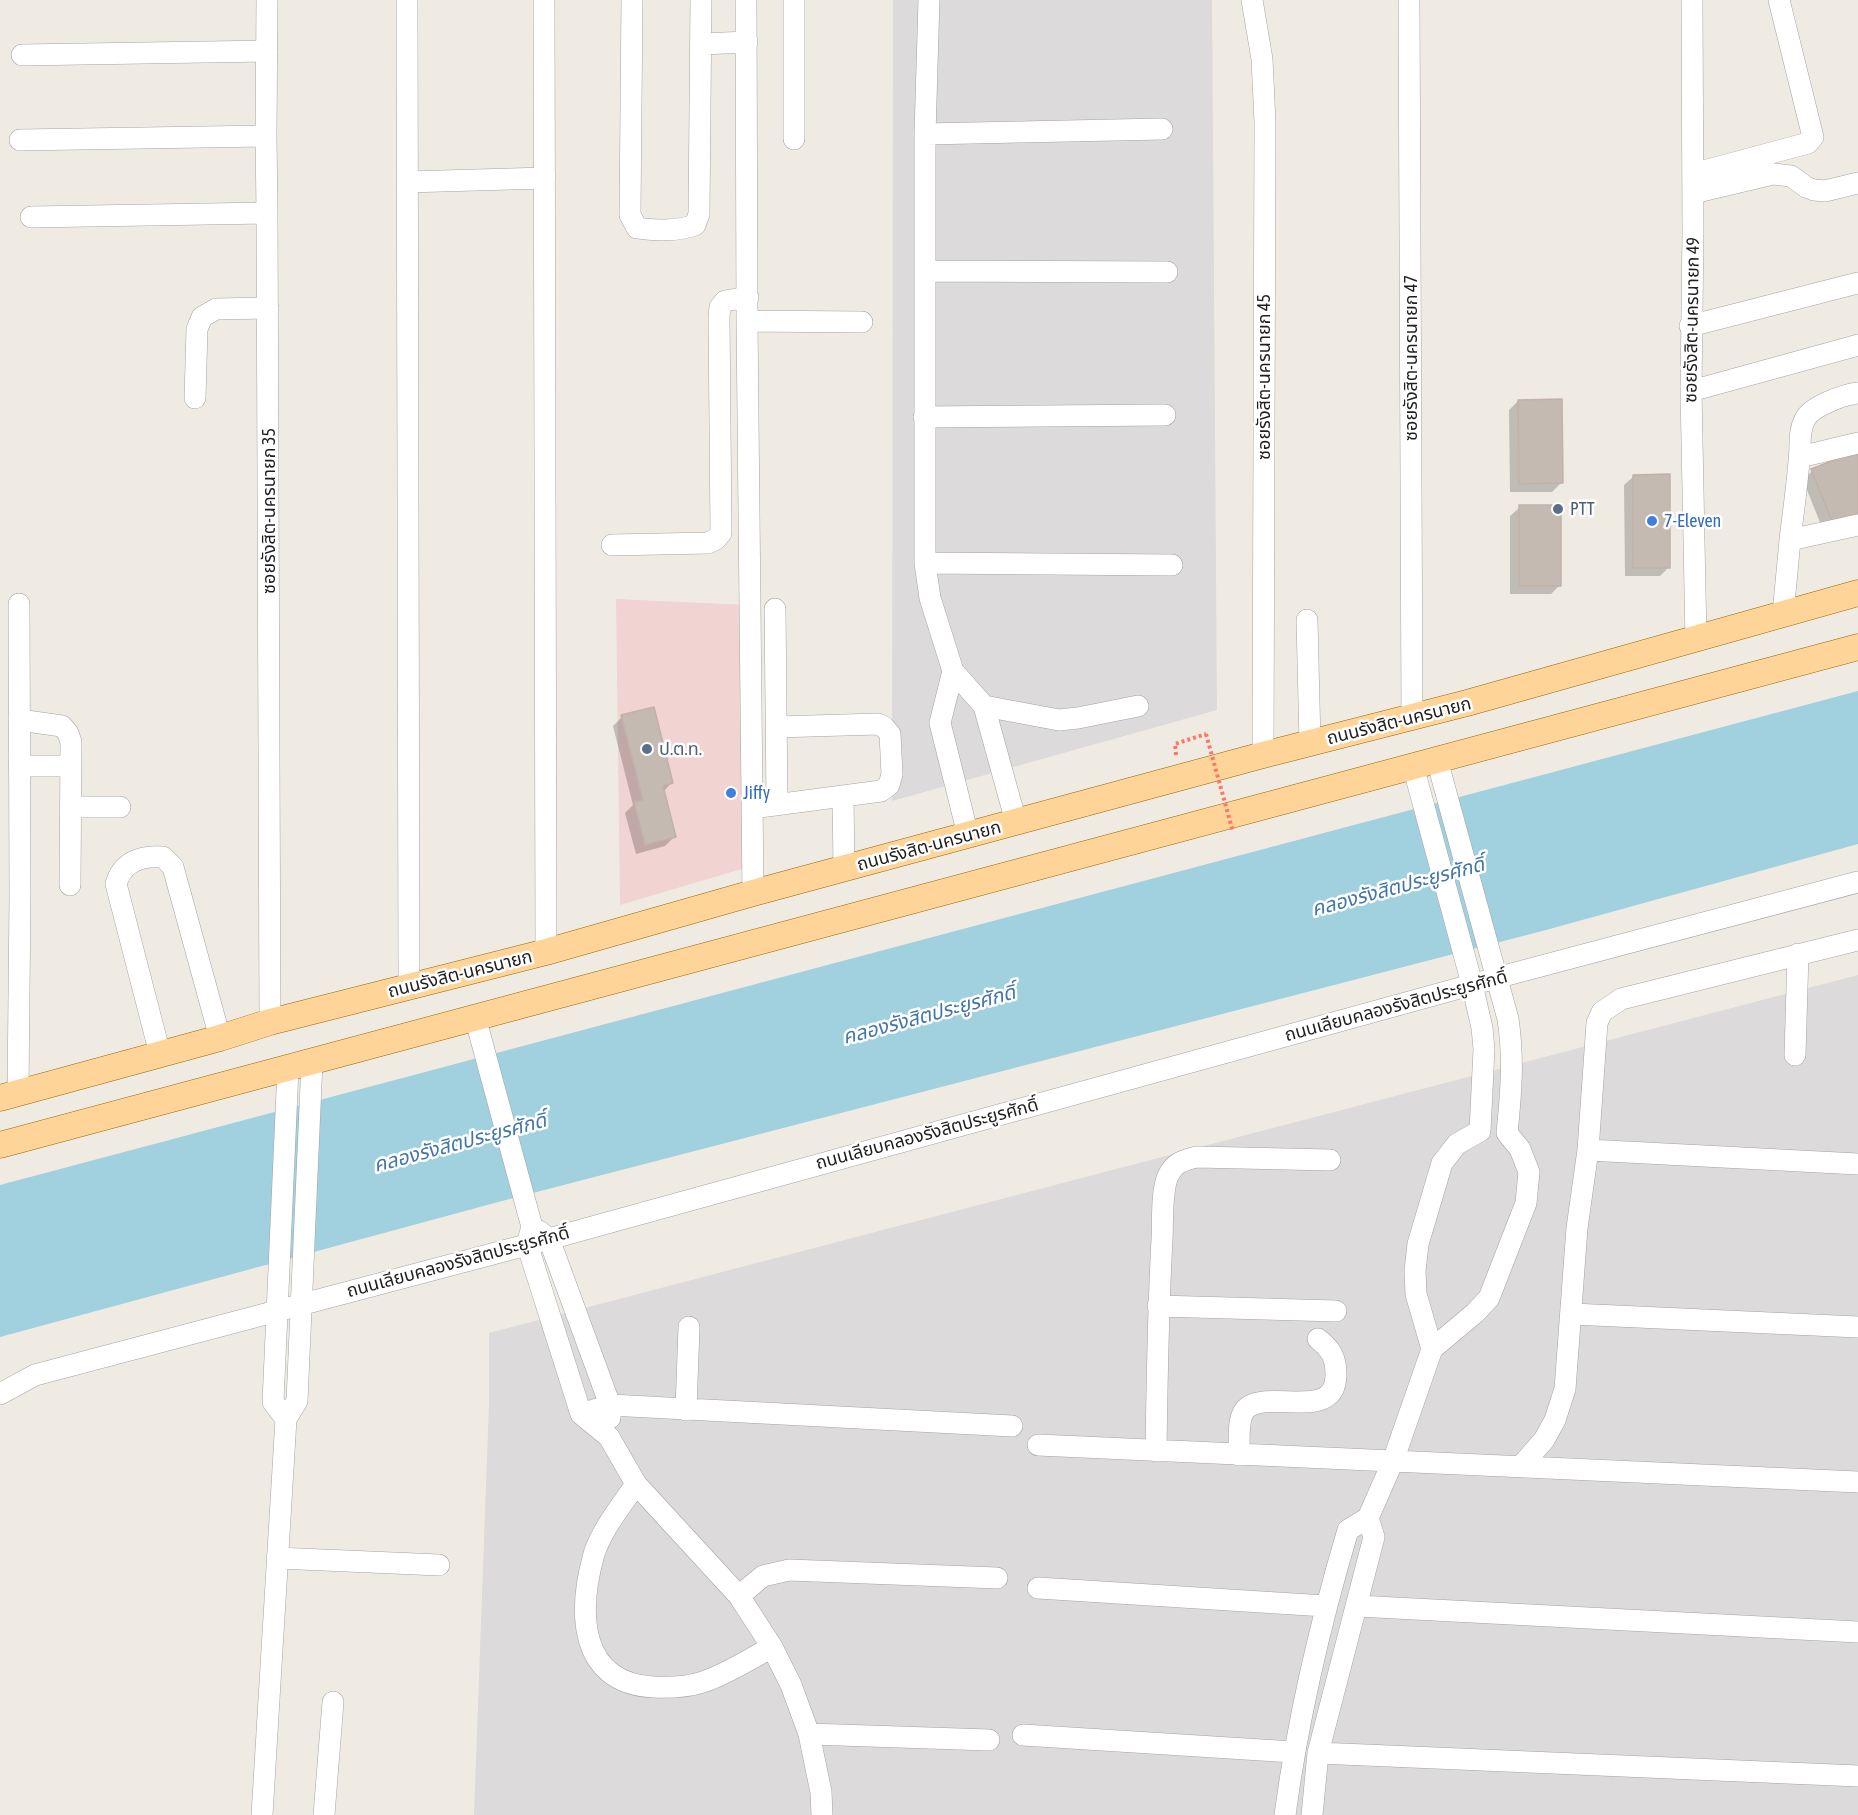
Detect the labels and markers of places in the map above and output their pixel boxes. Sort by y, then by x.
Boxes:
place label: PTT [1570,498,1595,520]
marker: PTT [1551,502,1565,516]
place label: 7-Eleven [1664,510,1721,532]
marker: 7-Eleven [1645,514,1659,528]
place label: ป.ต.ท. [659,738,702,760]
marker: ป.ต.ท. [640,742,654,756]
place label: Jiffy [743,782,770,804]
marker: Jiffy [724,786,738,800]

